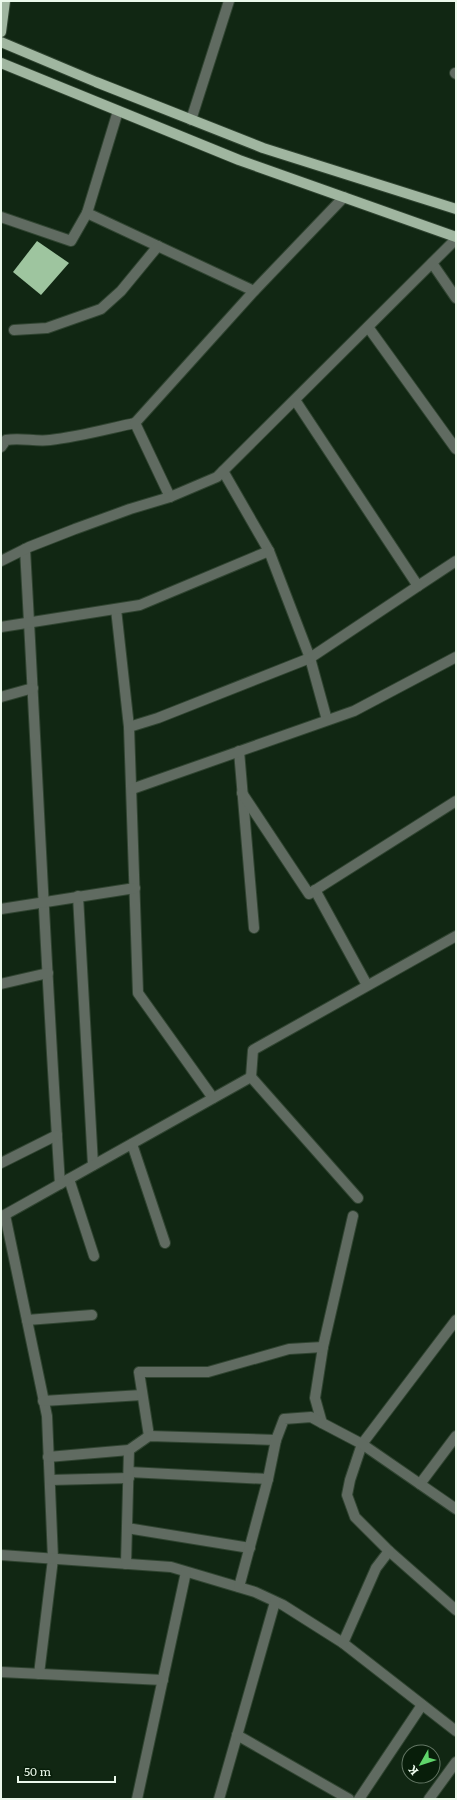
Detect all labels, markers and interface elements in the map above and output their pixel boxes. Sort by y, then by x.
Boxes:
north arrow [401,1744,441,1784]
scale bar [18,1758,115,1784]
text: 50 m [24,1762,51,1780]
text: K [403,1762,421,1779]

